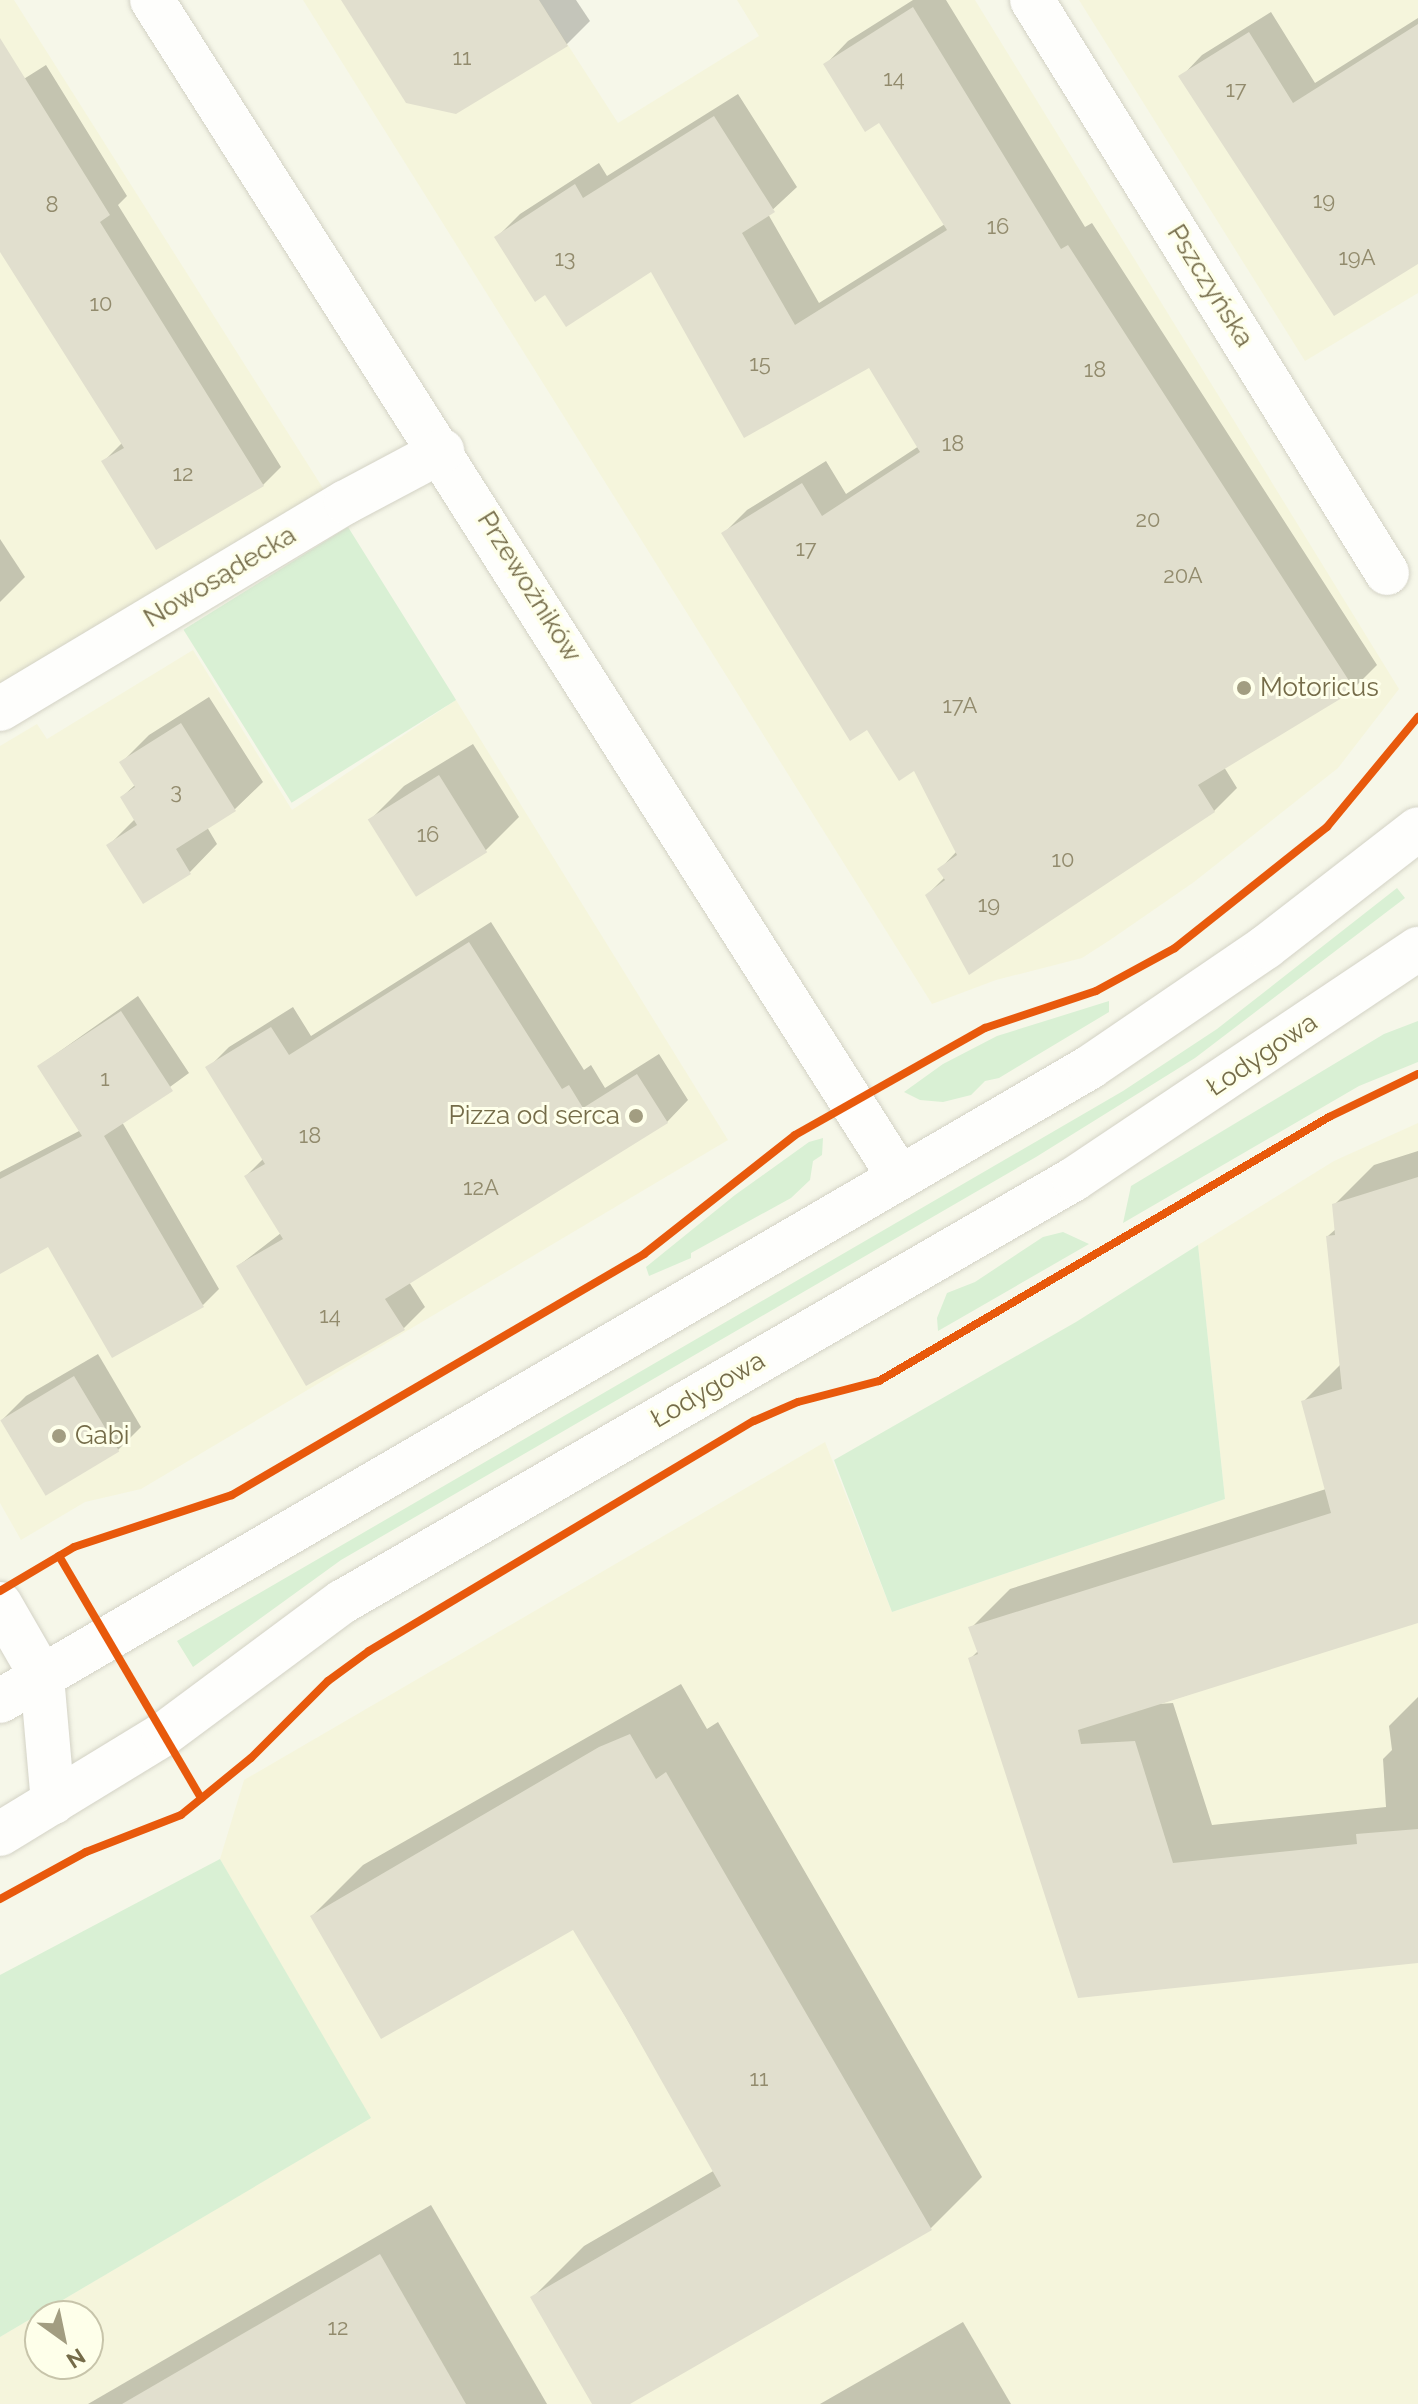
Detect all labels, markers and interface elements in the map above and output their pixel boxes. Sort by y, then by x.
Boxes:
house number: 11 [453,45,471,71]
house number: 14 [883,66,905,92]
house number: 17 [1225,77,1247,103]
house number: 19 [1313,188,1335,214]
house number: 8 [45,192,59,218]
house number: 16 [987,214,1009,240]
street label: Pszczyńska [1160,219,1260,353]
house number: 19A [1338,245,1376,271]
house number: 13 [554,246,576,272]
house number: 10 [90,291,112,317]
house number: 15 [749,351,771,377]
house number: 18 [1084,357,1106,383]
house number: 18 [942,431,964,457]
house number: 12 [173,461,193,487]
street label: Przewoźników [470,506,588,668]
house number: 20 [1136,507,1160,533]
street label: Nowosądecka [139,520,301,634]
house number: 17 [795,536,817,562]
house number: 20A [1163,563,1203,589]
place label: Motoricus [1260,672,1379,704]
marker: Motoricus [1235,679,1253,697]
house number: 17A [943,693,977,719]
house number: 3 [170,779,182,805]
house number: 16 [417,822,439,848]
house number: 10 [1052,847,1074,873]
house number: 19 [978,892,1000,918]
street label: Łodygowa [1201,1007,1323,1103]
house number: 1 [100,1066,110,1092]
place label: Pizza od serca [449,1100,620,1132]
marker: Pizza od serca [627,1107,645,1125]
house number: 18 [299,1123,321,1149]
house number: 12A [463,1175,499,1201]
house number: 14 [319,1303,341,1329]
street label: Łodygowa [645,1345,771,1435]
place label: Gabi [75,1420,129,1452]
marker: Gabi [50,1427,68,1445]
house number: 11 [750,2066,768,2092]
north arrow [24,2300,104,2380]
house number: 12 [328,2315,348,2341]
text: N [62,2343,90,2374]

